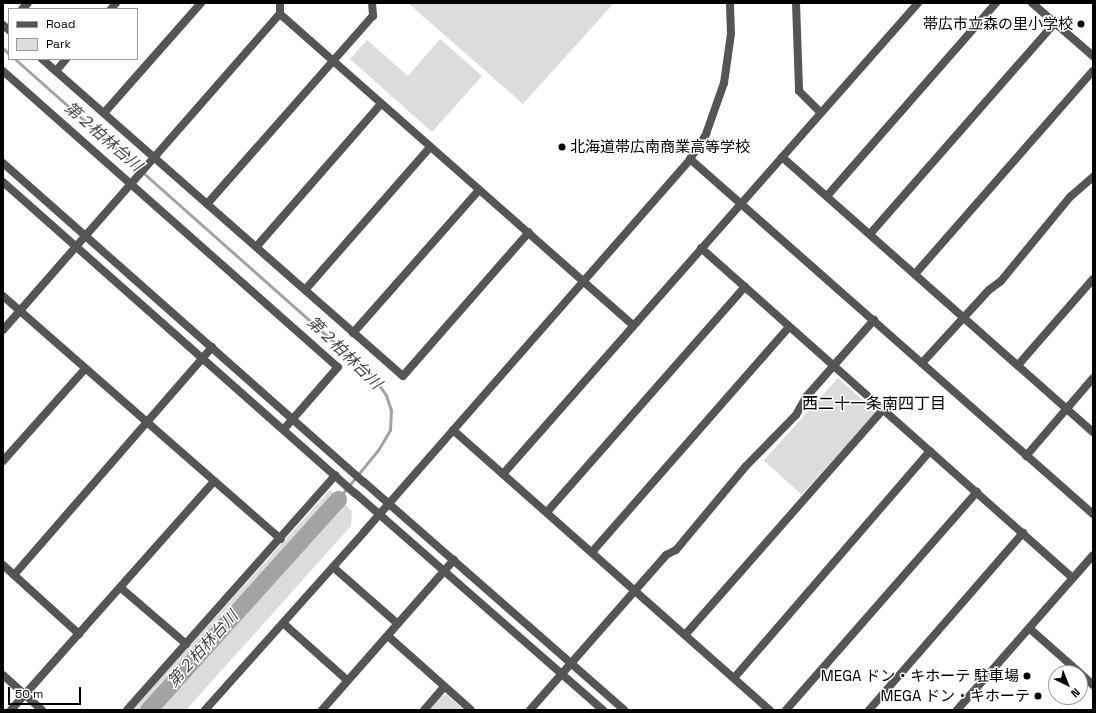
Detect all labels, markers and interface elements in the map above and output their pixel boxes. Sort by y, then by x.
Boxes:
legend [8,8,138,60]
place label: 帯広市立森の里小学校 [923,15,1073,33]
text: Road [46,16,75,32]
marker: 帯広市立森の里小学校 [1076,19,1086,29]
text: Park [46,36,71,52]
water label: 第２柏林台川 [60,98,146,176]
place label: 北海道帯広南商業高等学校 [570,138,750,156]
marker: 北海道帯広南商業高等学校 [557,142,567,152]
water label: 第２柏林台川 [303,313,385,393]
district label: 西二十一条南四丁目 [802,394,946,414]
water label: 第２柏林台川 [164,607,242,691]
north arrow [1048,665,1088,705]
place label: MEGA ドン・キホーテ 駐車場 [821,667,1019,685]
marker: MEGA ドン・キホーテ 駐車場 [1022,671,1032,681]
scale bar [10,679,83,705]
text: N [1068,685,1083,701]
text: 50 m [15,686,43,702]
place label: MEGA ドン・キホーテ [880,687,1030,705]
marker: MEGA ドン・キホーテ [1033,691,1043,701]

